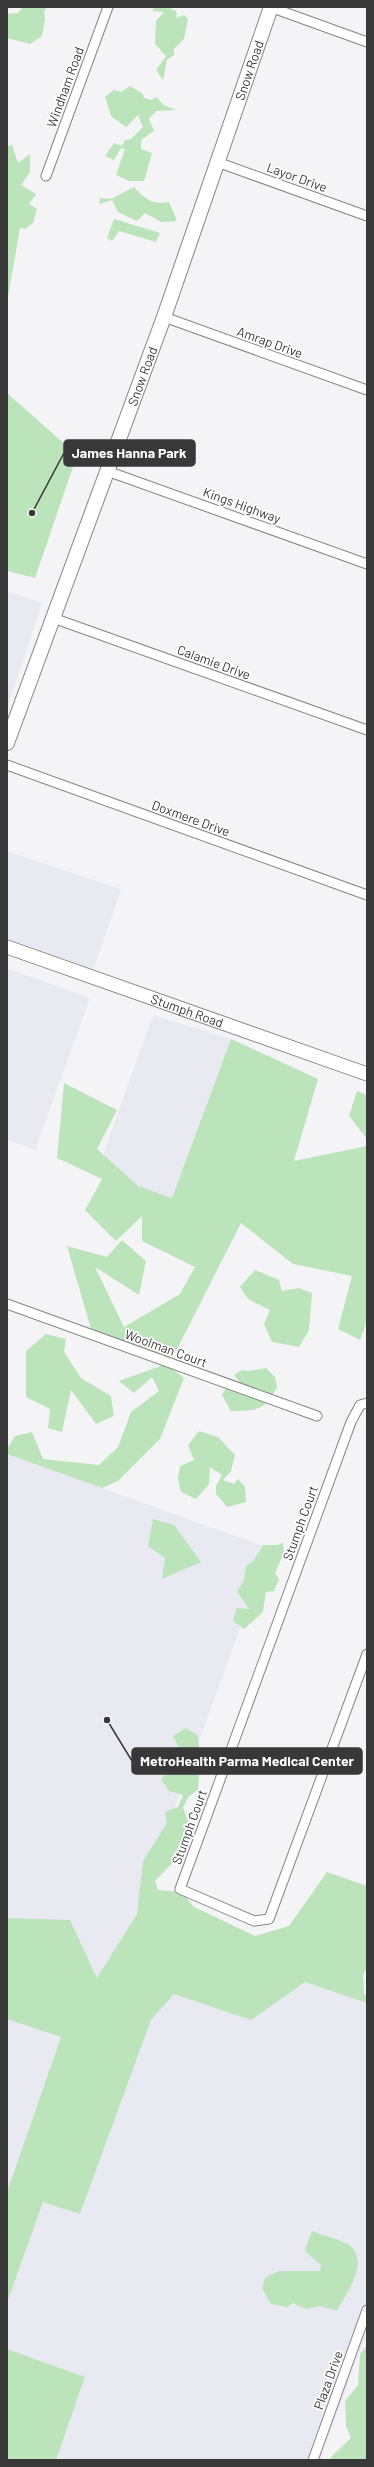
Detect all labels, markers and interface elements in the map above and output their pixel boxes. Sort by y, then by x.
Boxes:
street label: Snow Road [231,38,267,102]
street label: Windham Road [43,45,87,129]
street label: Layor Drive [265,159,329,195]
street label: Amrap Drive [235,323,305,361]
street label: Snow Road [124,344,160,408]
callout: James Hanna Park [64,440,195,466]
text: James Hanna Park [72,444,187,461]
street label: Kings Highway [201,484,283,526]
street label: Calamie Drive [175,641,253,683]
street label: Doxmere Drive [150,796,232,840]
street label: Stumph Road [149,990,225,1031]
street label: Woolman Court [123,1326,209,1370]
street label: Stumph Court [279,1483,321,1563]
callout: MetroHealth Parma Medical Center [132,1748,362,1774]
text: MetroHealth Parma Medical Center [140,1752,355,1769]
street label: Stumph Court [168,1787,210,1867]
street label: Plaza Drive [310,2348,346,2412]

